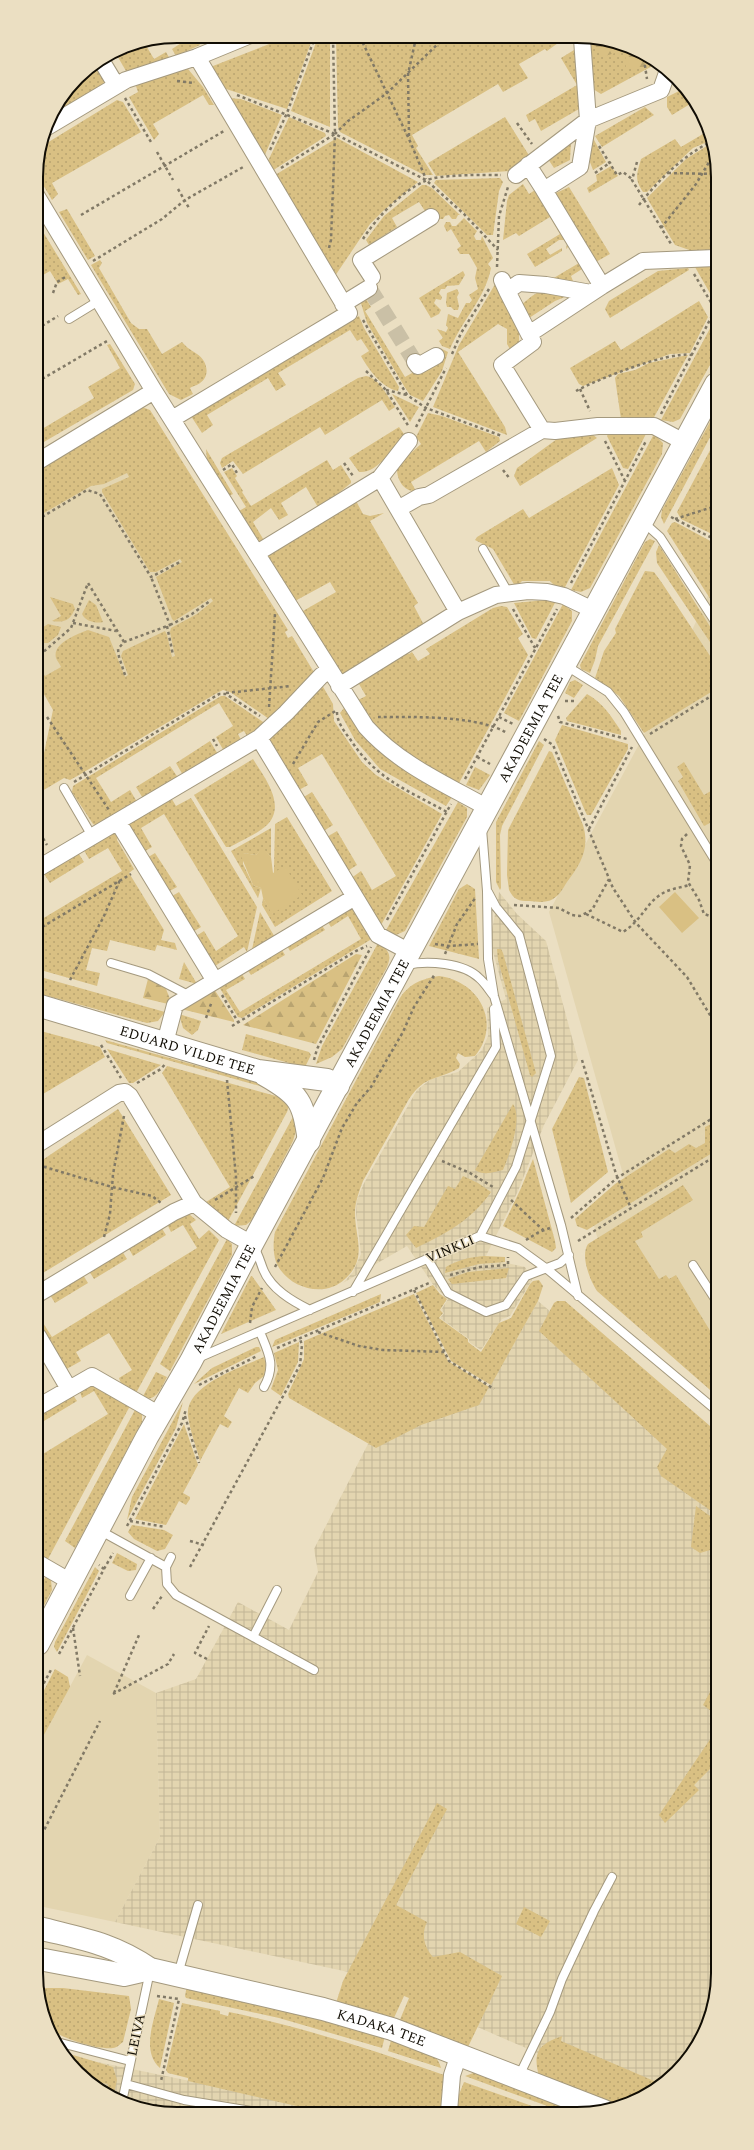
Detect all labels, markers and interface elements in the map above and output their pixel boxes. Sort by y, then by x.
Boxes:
street label: AKADEEMIA TEE [493,670,568,786]
street label: AKADEEMIA TEE [339,955,414,1071]
street label: EDUARD VILDE TEE [117,1020,258,1080]
street label: VINKLI [422,1229,478,1269]
street label: AKADEEMIA TEE [186,1240,261,1357]
street label: KADAKA TEE [335,2003,429,2052]
street label: LEIVA [121,2011,151,2058]

